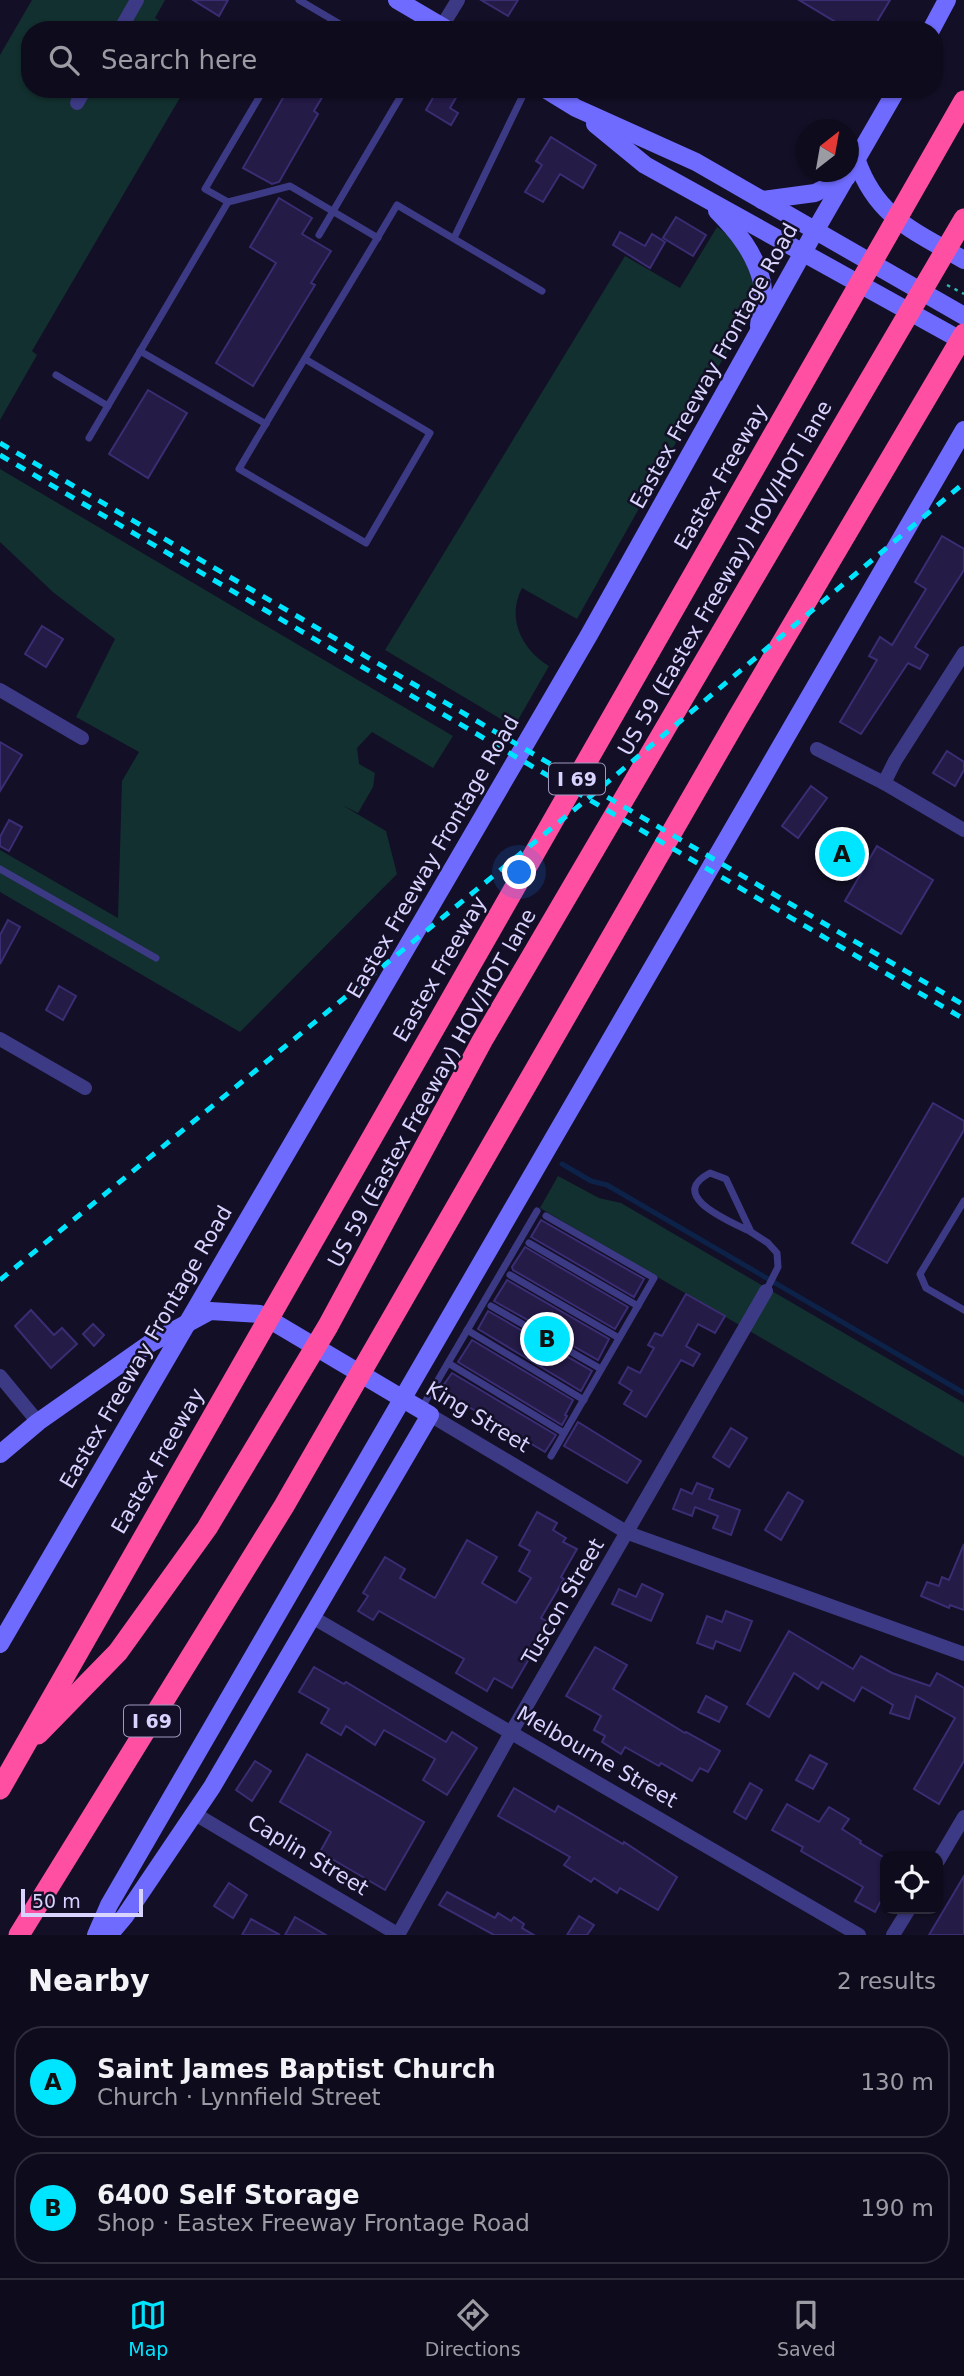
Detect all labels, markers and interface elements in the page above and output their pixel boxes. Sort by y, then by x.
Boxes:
search box [21,21,943,98]
icon: search [45,41,83,79]
text: Search here [101,45,257,75]
north arrow [796,119,859,182]
street label: Eastex Freeway Frontage Road [625,219,803,513]
street label: US 59 (Eastex Freeway) HOV/HOT lane [613,396,837,760]
street label: Eastex Freeway [669,400,773,554]
street label: Eastex Freeway Frontage Road [342,711,524,1003]
road number: I 69 [549,764,605,794]
pin: A [819,828,865,880]
your location [502,855,536,889]
street label: Eastex Freeway [388,892,492,1046]
street label: US 59 (Eastex Freeway) HOV/HOT lane [323,905,541,1271]
street label: Eastex Freeway Frontage Road [55,1201,237,1493]
pin: B [524,1313,570,1365]
street label: King Street [422,1377,534,1457]
street label: Eastex Freeway [106,1384,210,1538]
street label: Tuscon Street [517,1534,609,1670]
street label: Melbourne Street [512,1701,682,1813]
road number: I 69 [124,1706,180,1736]
street label: Caplin Street [243,1810,373,1900]
map controls [880,1851,943,1914]
button: locate [880,1851,943,1914]
scale bar [21,1886,144,1918]
text: 50 m [32,1890,81,1912]
text: Nearby [28,1963,150,1998]
text: 2 results [837,1968,936,1994]
text: Saint James Baptist Church [97,2054,496,2084]
text: A [44,2069,62,2095]
text: 130 m [860,2069,934,2095]
text: Church · Lynnfield Street [97,2084,381,2110]
text: 6400 Self Storage [97,2180,360,2210]
text: B [44,2195,62,2221]
text: 190 m [860,2195,934,2221]
text: Shop · Eastex Freeway Frontage Road [97,2210,530,2236]
tab: Map [128,2296,168,2360]
tab: Directions [425,2296,521,2360]
tab: Saved [777,2296,836,2360]

